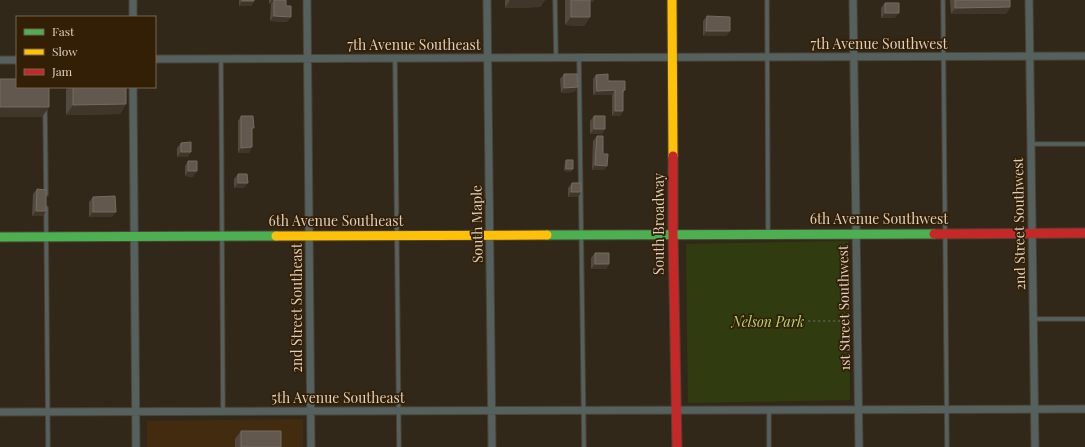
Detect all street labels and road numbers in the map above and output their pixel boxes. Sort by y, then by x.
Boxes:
street label: 7th Avenue Southwest [811,34,949,53]
street label: 7th Avenue Southeast [347,35,482,54]
street label: 2nd Street Southwest [1008,156,1029,291]
street label: South Broadway [649,173,668,275]
street label: South Maple [466,185,487,263]
street label: 6th Avenue Southwest [810,209,949,228]
street label: 6th Avenue Southeast [269,211,405,230]
street label: 2nd Street Southeast [287,242,306,373]
street label: 1st Street Southwest [833,244,854,371]
street label: 5th Avenue Southeast [271,388,406,407]

